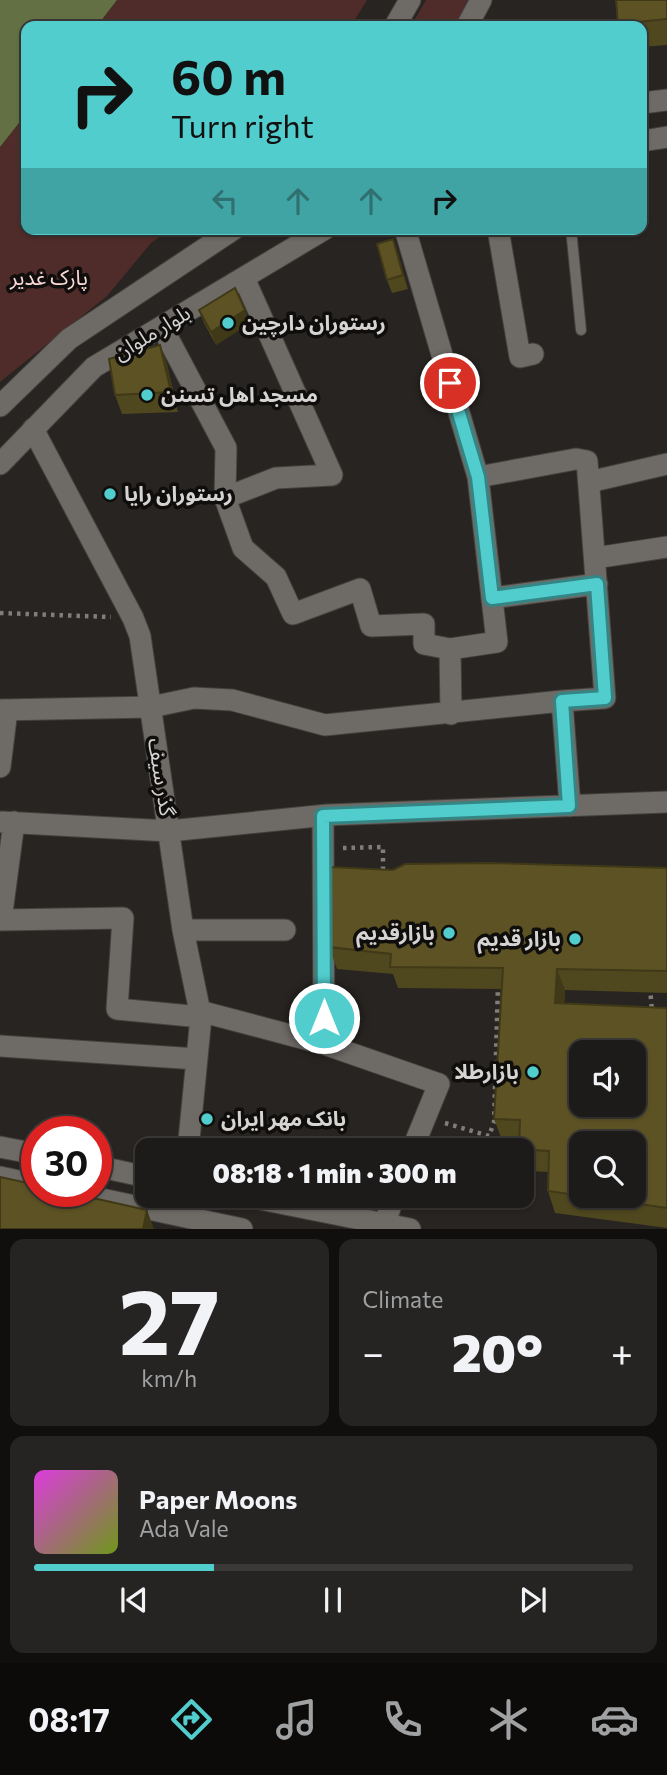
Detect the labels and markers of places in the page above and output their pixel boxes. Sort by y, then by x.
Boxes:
place label: رستوران دارچین [242,309,386,337]
marker: رستوران دارچین [220,315,236,331]
pin [420,353,480,413]
place label: مسجد اهل تسنن [161,381,318,407]
marker: مسجد اهل تسنن [139,387,155,403]
place label: رستوران رایا [124,480,233,506]
marker: رستوران رایا [102,486,118,502]
place label: بازارقدیم [356,919,435,948]
marker: بازارقدیم [441,925,457,941]
place label: بازار قدیم [477,925,561,954]
marker: بازار قدیم [567,931,583,947]
place label: بازارطلا [454,1058,519,1084]
marker: بازارطلا [525,1064,541,1080]
place label: بانک مهر ایران [221,1105,346,1131]
marker: بانک مهر ایران [199,1111,215,1127]

